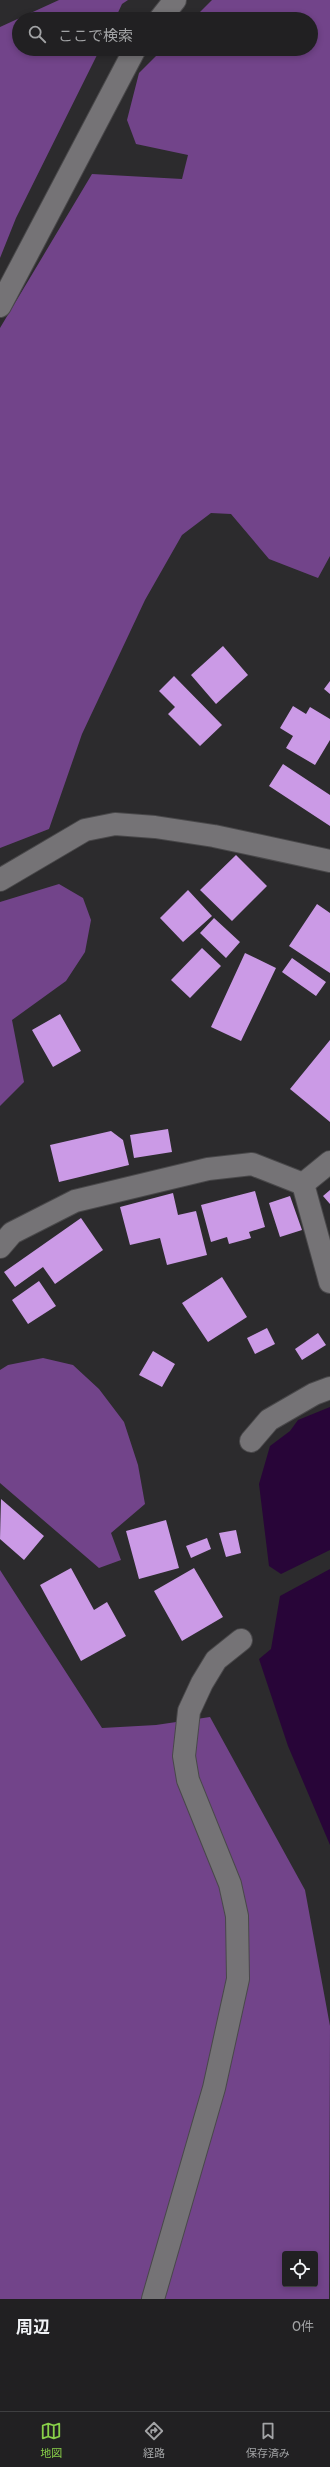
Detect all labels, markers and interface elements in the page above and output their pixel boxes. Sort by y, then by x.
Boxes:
search box [12,12,318,56]
icon: search [26,23,48,45]
text: ここで検索 [58,27,133,45]
map controls [282,2251,318,2287]
button: locate [282,2251,318,2287]
text: 周辺 [16,2317,50,2337]
text: 0件 [292,2318,314,2334]
tab: 地図 [40,2420,62,2460]
tab: 経路 [143,2420,165,2460]
tab: 保存済み [246,2420,290,2460]

